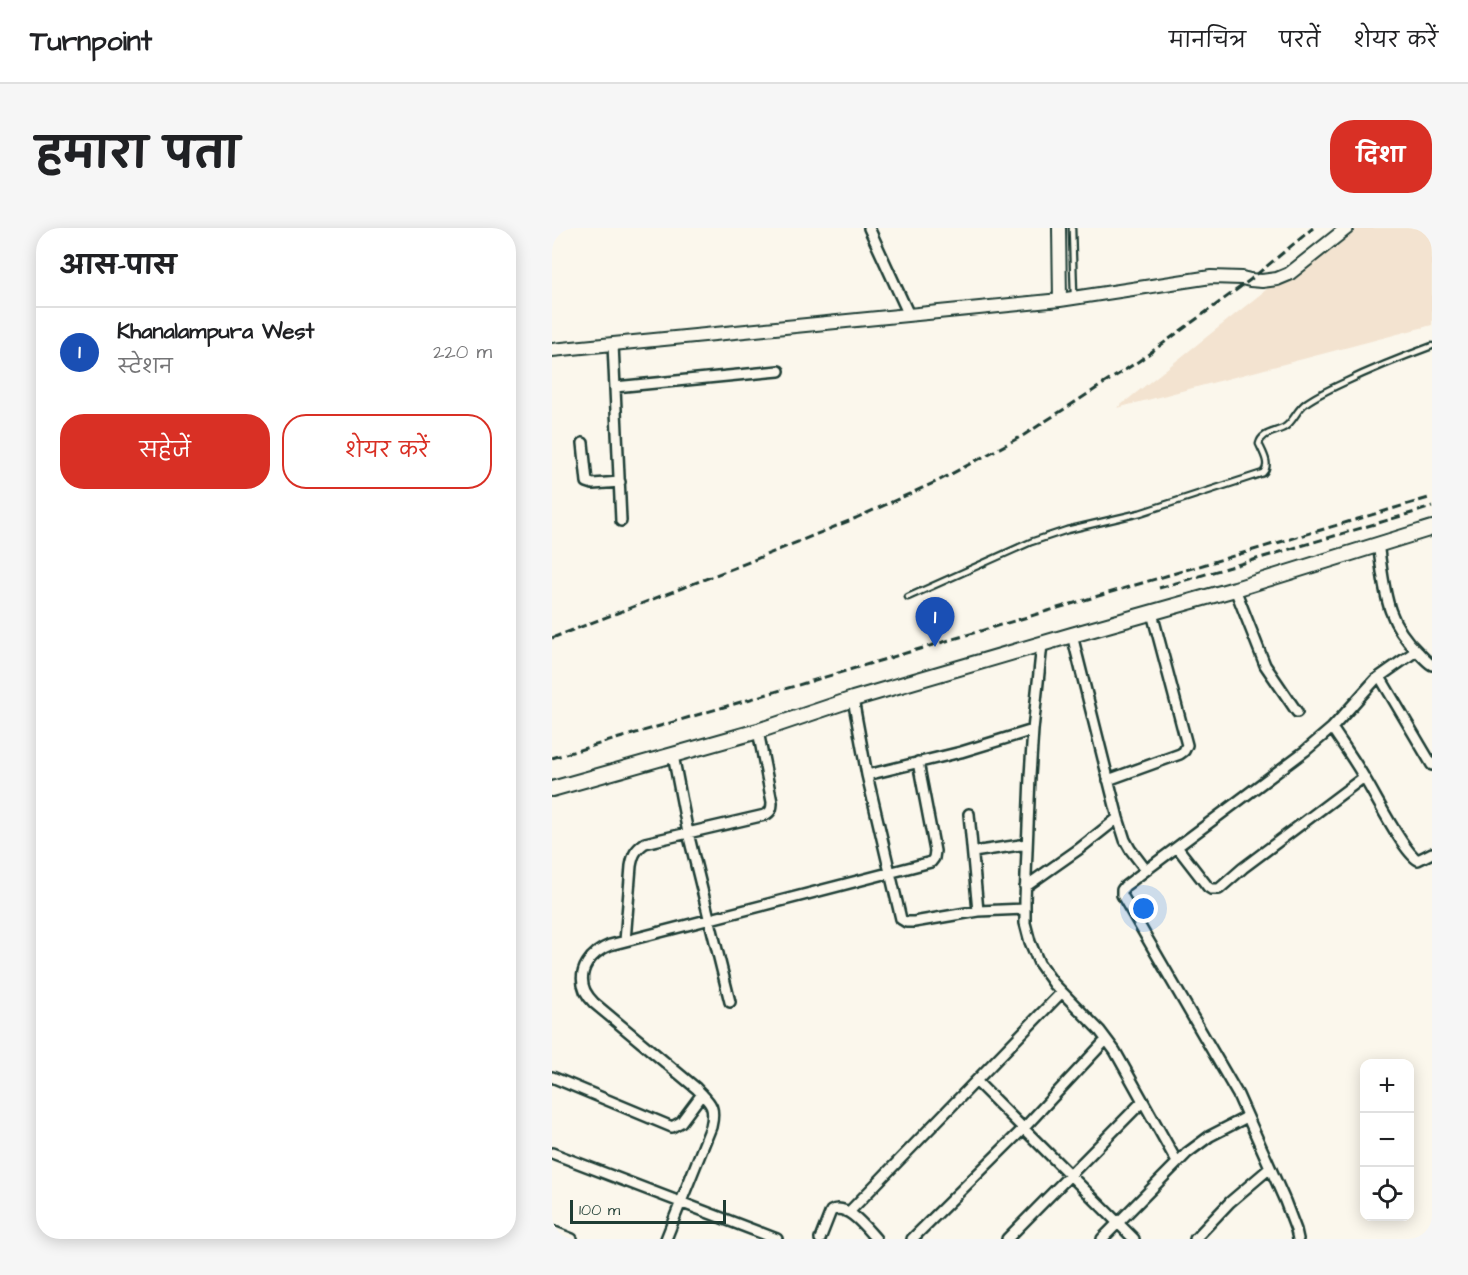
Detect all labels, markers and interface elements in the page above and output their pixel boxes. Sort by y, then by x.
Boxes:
text: Turnpoint [30,22,152,61]
text: मानचित्र [1169,26,1246,55]
text: परतें [1279,26,1320,55]
text: शेयर करें [1353,26,1438,55]
button: दिशा [1330,120,1432,193]
text: हमारा पता [36,126,239,184]
text: आस-पास [60,248,176,284]
text: Khanalampura West [117,316,314,347]
text: 1 [78,338,81,366]
text: 220 m [433,338,492,366]
text: स्टेशन [117,353,173,381]
button: सहेजें [60,414,270,489]
button: शेयर करें [282,414,492,489]
pin: 1 [916,598,955,647]
your location [1129,894,1158,923]
map controls [1360,1059,1414,1221]
button: + [1360,1059,1414,1113]
button: − [1360,1113,1414,1167]
button: locate [1360,1167,1414,1221]
scale bar [570,1197,726,1224]
text: 100 m [579,1199,620,1221]

